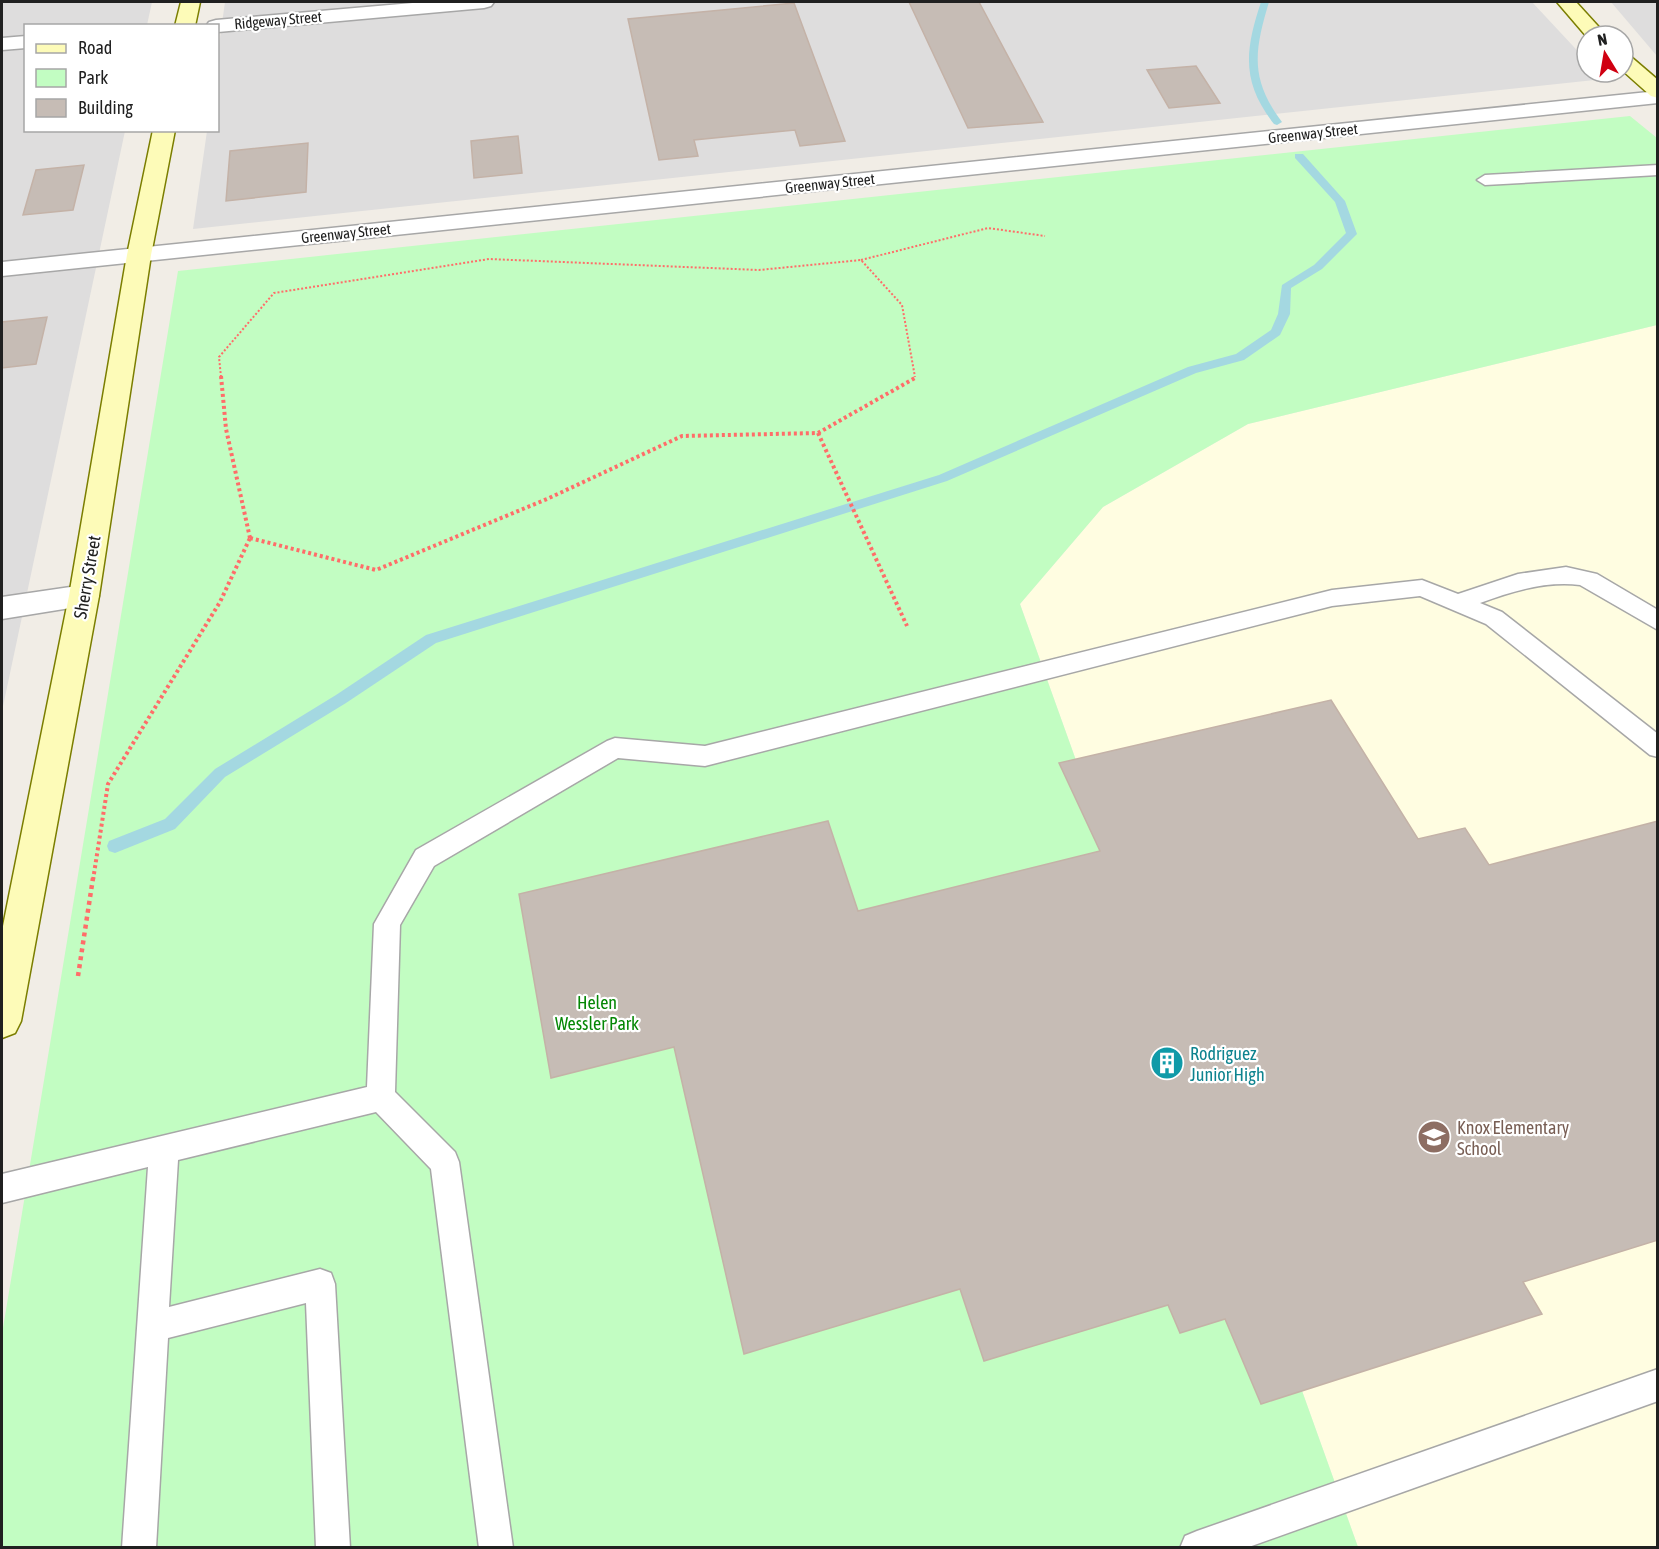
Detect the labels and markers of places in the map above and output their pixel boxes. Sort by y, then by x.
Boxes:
place label: Rodriguez Junior High [1190,1043,1265,1085]
building icon: Rodriguez Junior High [1149,1045,1185,1081]
place label: Knox Elementary School [1457,1117,1569,1159]
school or university icon: Knox Elementary School [1416,1119,1452,1155]

